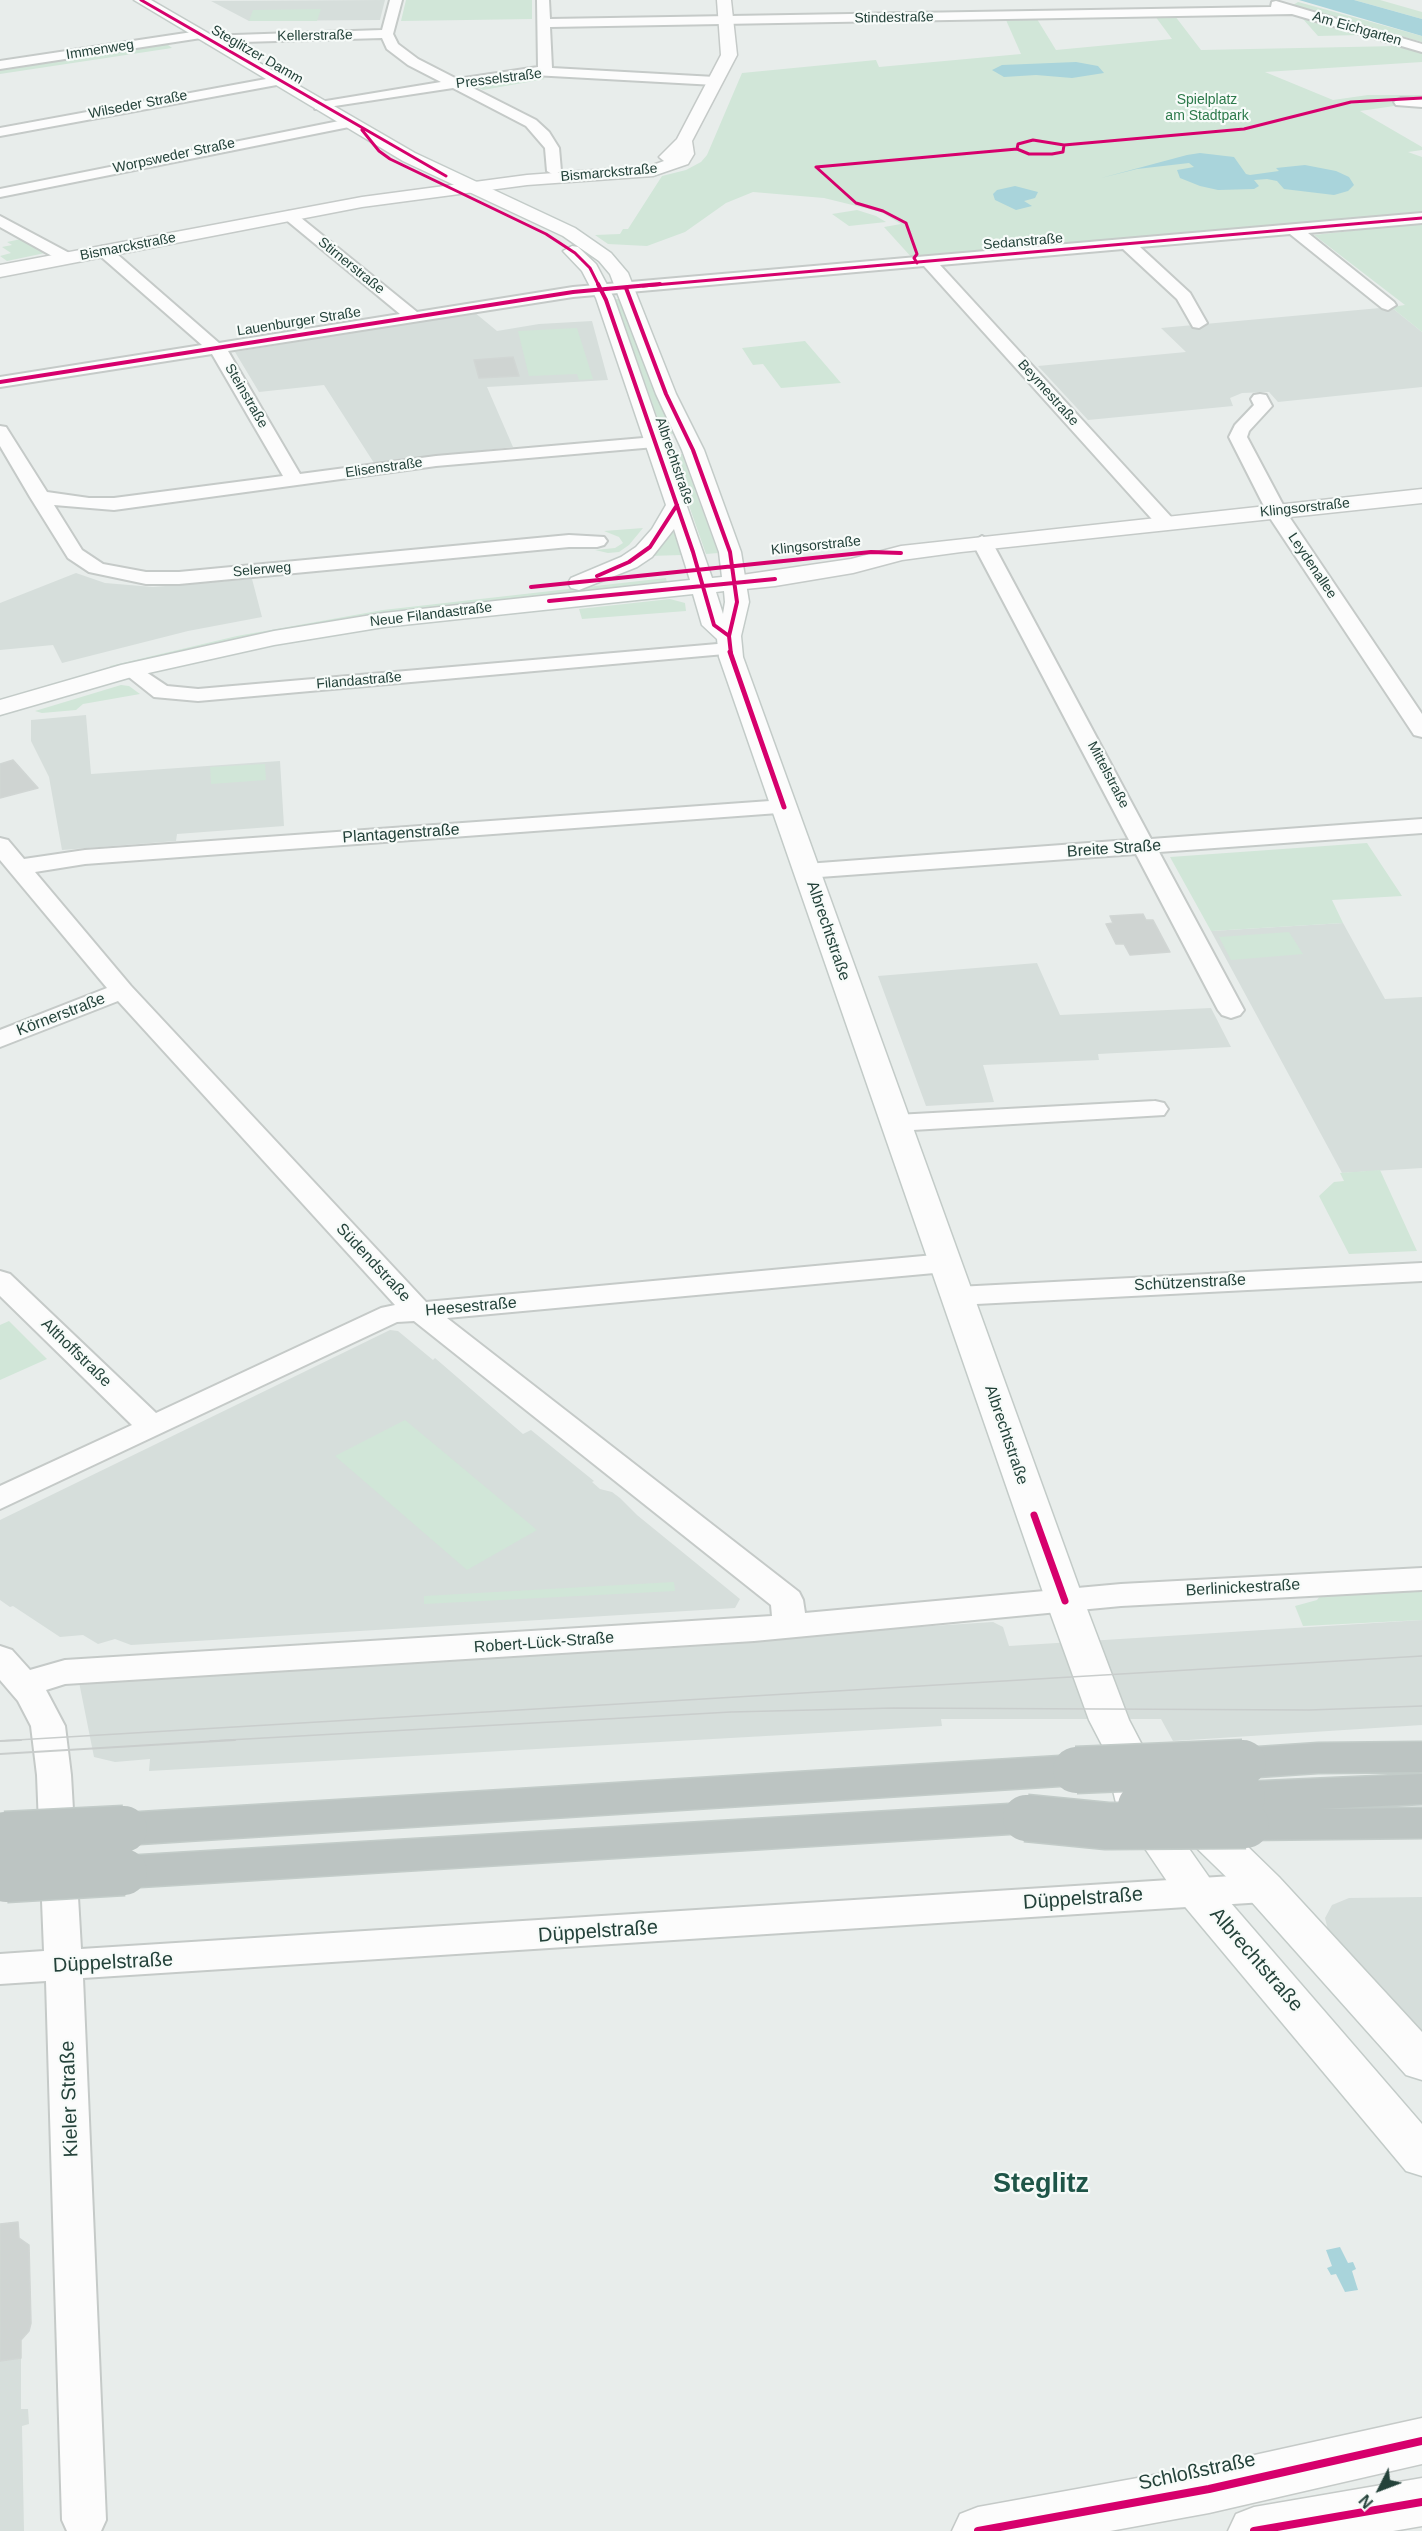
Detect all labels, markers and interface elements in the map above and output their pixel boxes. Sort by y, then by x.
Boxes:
street label: Am Eichgarten [1311,8,1403,50]
street label: Stindestraße [854,9,934,27]
street label: Steglitzer Damm [208,22,306,88]
street label: Kellerstraße [277,27,353,45]
street label: Immenweg [65,36,135,64]
street label: Presselstraße [455,65,543,93]
street label: Wilseder Straße [87,87,189,123]
park label: Spielplatz am Stadtpark [1165,92,1249,124]
street label: Worpsweder Straße [111,135,237,177]
street label: Bismarckstraße [560,160,658,186]
street label: Bismarckstraße [79,229,177,265]
street label: Sedanstraße [982,230,1064,254]
street label: Stirnerstraße [314,234,388,298]
street label: Lauenburger Straße [236,304,362,340]
street label: Beymestraße [1014,356,1082,430]
street label: Steinstraße [221,361,271,431]
street label: Albrechtstraße [651,415,697,507]
street label: Elisenstraße [344,454,424,482]
street label: Klingsorstraße [1259,495,1351,521]
street label: Leydenallee [1284,530,1340,602]
street label: Klingsorstraße [770,533,862,559]
street label: Selerweg [232,559,292,581]
street label: Neue Filandastraße [369,599,493,631]
street label: Filandastraße [316,669,402,693]
street label: Mittelstraße [1083,739,1133,811]
street label: Plantagenstraße [342,820,460,848]
street label: Breite Straße [1066,836,1162,862]
street label: Albrechtstraße [802,879,854,983]
street label: Körnerstraße [14,989,108,1041]
street label: Südendstraße [332,1220,414,1306]
street label: Schützenstraße [1134,1270,1246,1296]
street label: Heesestraße [425,1293,517,1321]
street label: Althoffstraße [37,1315,115,1391]
street label: Albrechtstraße [980,1383,1032,1487]
street label: Berlinickestraße [1185,1575,1301,1601]
street label: Robert-Lück-Straße [473,1629,615,1657]
street label: Düppelstraße [1022,1883,1144,1915]
street label: Albrechtstraße [1204,1903,1308,2017]
street label: Düppelstraße [537,1916,659,1948]
street label: Düppelstraße [52,1948,174,1978]
street label: Kieler Straße [56,2040,84,2158]
district label: Steglitz [993,2169,1089,2201]
street label: Schloßstraße [1136,2448,1258,2496]
north arrow [1350,2459,1410,2519]
text: N [1356,2491,1376,2511]

